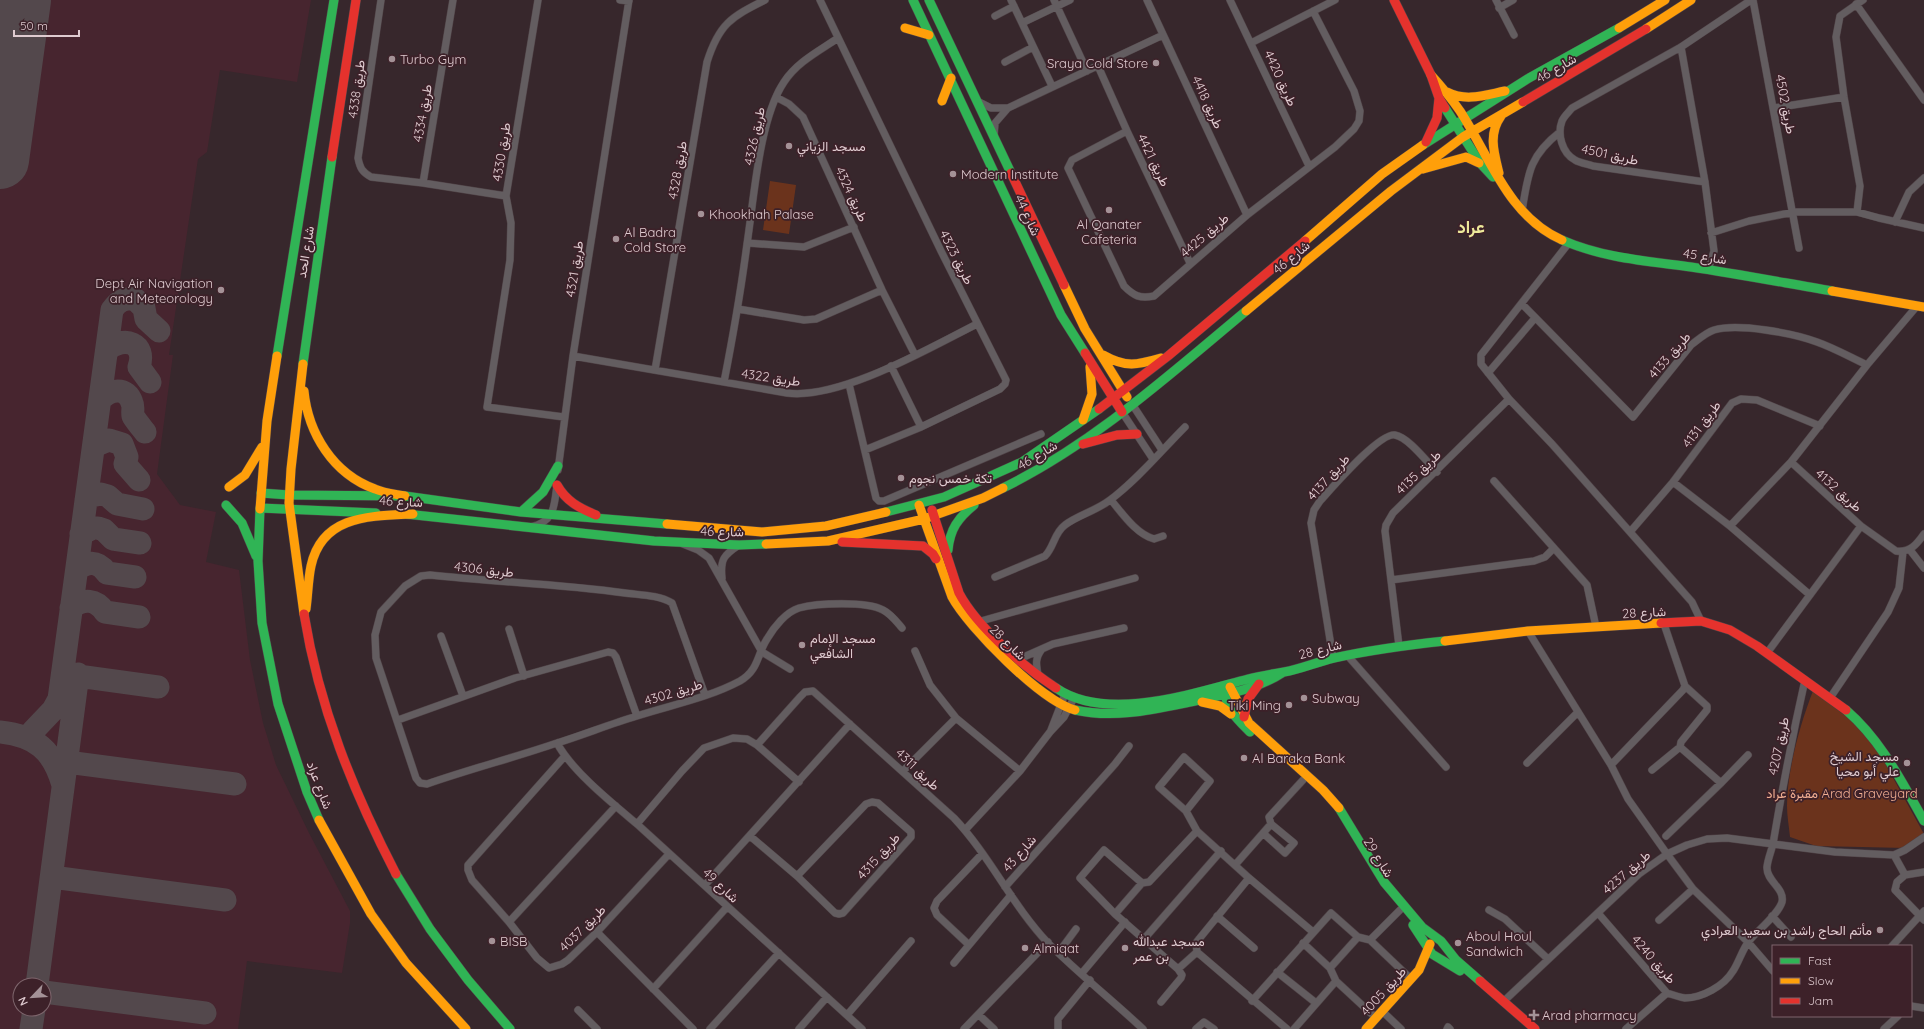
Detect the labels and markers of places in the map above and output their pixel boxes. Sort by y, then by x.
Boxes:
place label: Turbo Gym [400,51,466,67]
marker: Turbo Gym [387,54,397,64]
place label: Sraya Cold Store [1047,55,1148,71]
marker: Sraya Cold Store [1151,58,1161,68]
place label: مسجد الزياني [797,138,866,157]
marker: مسجد الزياني [784,141,794,151]
place label: Modern Institute [961,166,1058,182]
marker: Modern Institute [948,169,958,179]
marker: Al Qanater Cafeteria [1104,205,1114,215]
place label: Khookhah Palase [709,206,814,222]
marker: Khookhah Palase [696,209,706,219]
place label: Al Qanater Cafeteria [1077,216,1142,247]
place label: Al Badra Cold Store [624,224,686,255]
marker: Al Badra Cold Store [611,234,621,244]
place label: Dept Air Navigation and Meteorology [95,275,213,306]
marker: Dept Air Navigation and Meteorology [216,285,226,295]
place label: تكة خمس نجوم [909,470,992,487]
marker: تكة خمس نجوم [896,473,906,483]
place label: مسجد الإمام الشافعي [810,630,876,664]
marker: مسجد الإمام الشافعي [797,640,807,650]
place label: Subway [1312,690,1360,706]
marker: Subway [1299,693,1309,703]
place label: Tiki Ming [1228,697,1281,713]
marker: Tiki Ming [1284,700,1294,710]
place label: مسجد الشيخ علي أبو محيا [1830,748,1899,782]
place label: Al Baraka Bank [1252,750,1345,766]
marker: Al Baraka Bank [1239,753,1249,763]
marker: مسجد الشيخ علي أبو محيا [1902,758,1912,768]
place label: مأتم الحاج راشد بن سعيد العرادي [1701,922,1872,941]
marker: مأتم الحاج راشد بن سعيد العرادي [1875,925,1885,935]
place label: Aboul Houl Sandwich [1466,928,1532,959]
place label: BISB [500,933,527,949]
place label: مسجد عبدالله بن عمر [1132,933,1205,965]
marker: BISB [487,936,497,946]
marker: Aboul Houl Sandwich [1453,938,1463,948]
place label: Almiqat [1033,940,1079,956]
marker: Almiqat [1020,943,1030,953]
marker: مسجد عبدالله بن عمر [1120,943,1130,953]
place label: Arad pharmacy [1542,1007,1637,1023]
marker: Arad pharmacy [1529,1010,1539,1020]

